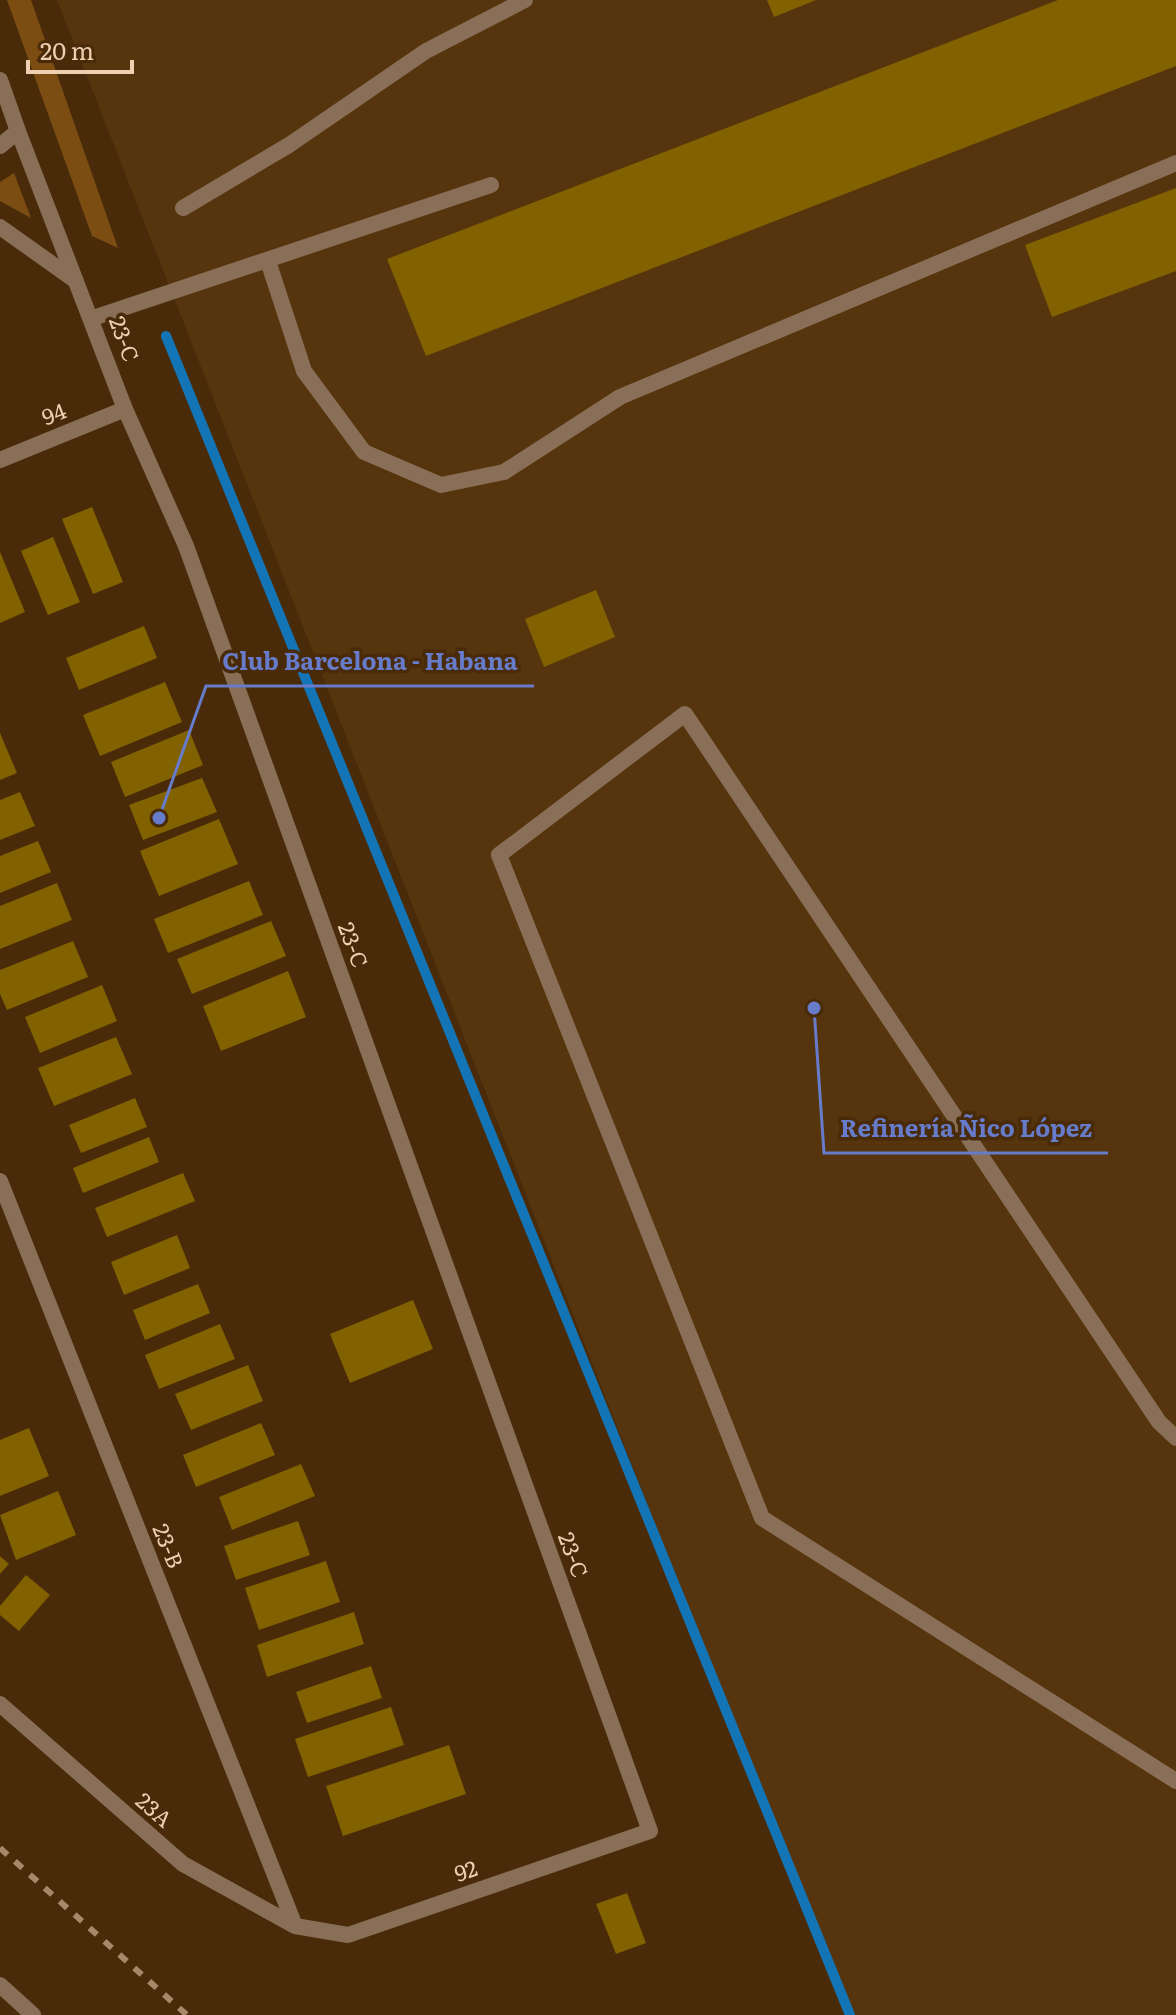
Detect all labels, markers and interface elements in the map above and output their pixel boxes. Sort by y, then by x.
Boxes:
scale bar [28,24,132,74]
text: 20 m [40,32,94,67]
street label: 23-C [102,311,149,366]
street label: 94 [36,393,71,432]
callout: Club Barcelona - Habana [206,638,534,686]
text: Club Barcelona - Habana [222,642,518,677]
street label: 23-C [331,917,378,972]
callout: Refinería Ñico López [824,1105,1108,1153]
text: Refinería Ñico López [840,1109,1092,1144]
street label: 23-B [146,1518,193,1573]
street label: 23-C [551,1527,598,1582]
street label: 23A [129,1784,181,1834]
street label: 92 [450,1850,481,1889]

